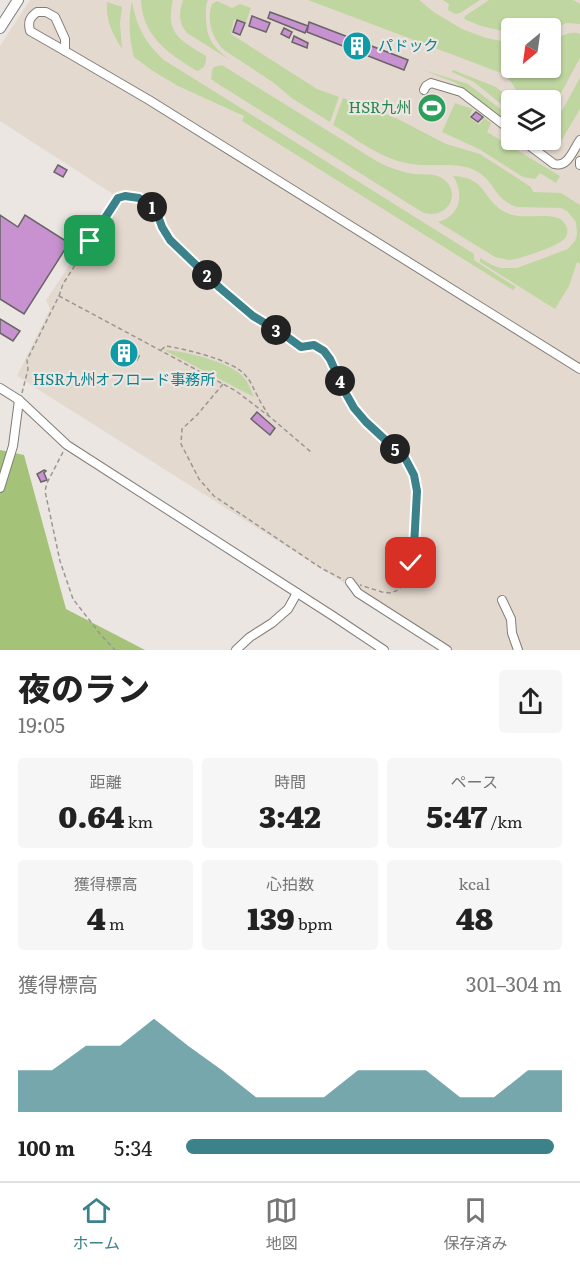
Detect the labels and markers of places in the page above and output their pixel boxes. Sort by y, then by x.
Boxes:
building icon: パドック [341,30,373,62]
place label: パドック [378,33,438,56]
sports icon: HSR九州 [416,92,448,124]
place label: HSR九州 [349,95,411,118]
pin: 1 [137,192,167,222]
pin [64,215,115,266]
pin: 2 [192,260,222,290]
pin: 3 [261,315,291,345]
building icon: HSR九州オフロード事務所 [108,337,140,369]
pin: 4 [325,366,355,396]
place label: HSR九州オフロード事務所 [33,367,215,390]
pin: 5 [380,434,410,464]
pin [385,537,436,588]

